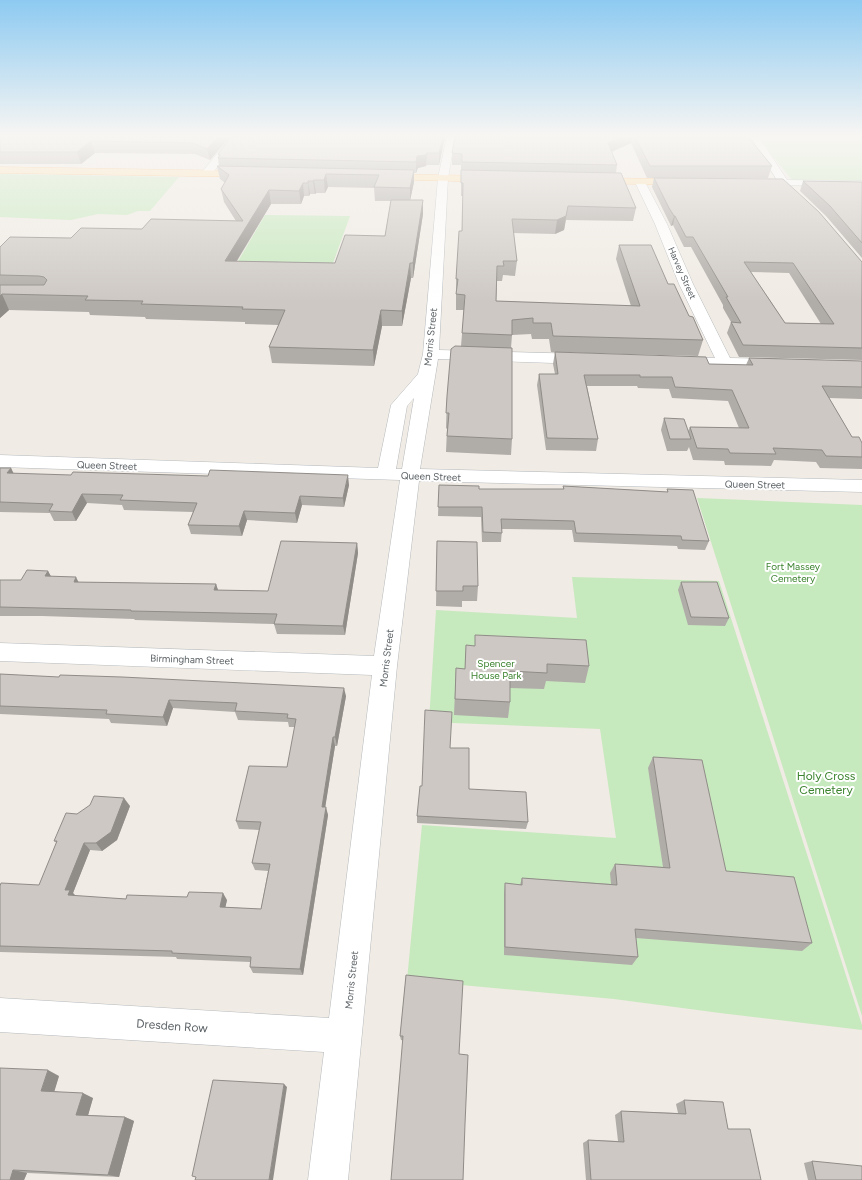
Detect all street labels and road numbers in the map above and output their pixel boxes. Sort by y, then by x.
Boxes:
street label: Harvey Street [666,245,699,301]
street label: Morris Street [421,307,440,367]
street label: Queen Street [77,458,138,473]
street label: Queen Street [401,469,462,484]
street label: Queen Street [725,477,785,492]
street label: Morris Street [376,628,397,688]
street label: Birmingham Street [150,652,234,667]
street label: Morris Street [342,950,361,1010]
street label: Dresden Row [136,1017,209,1036]

